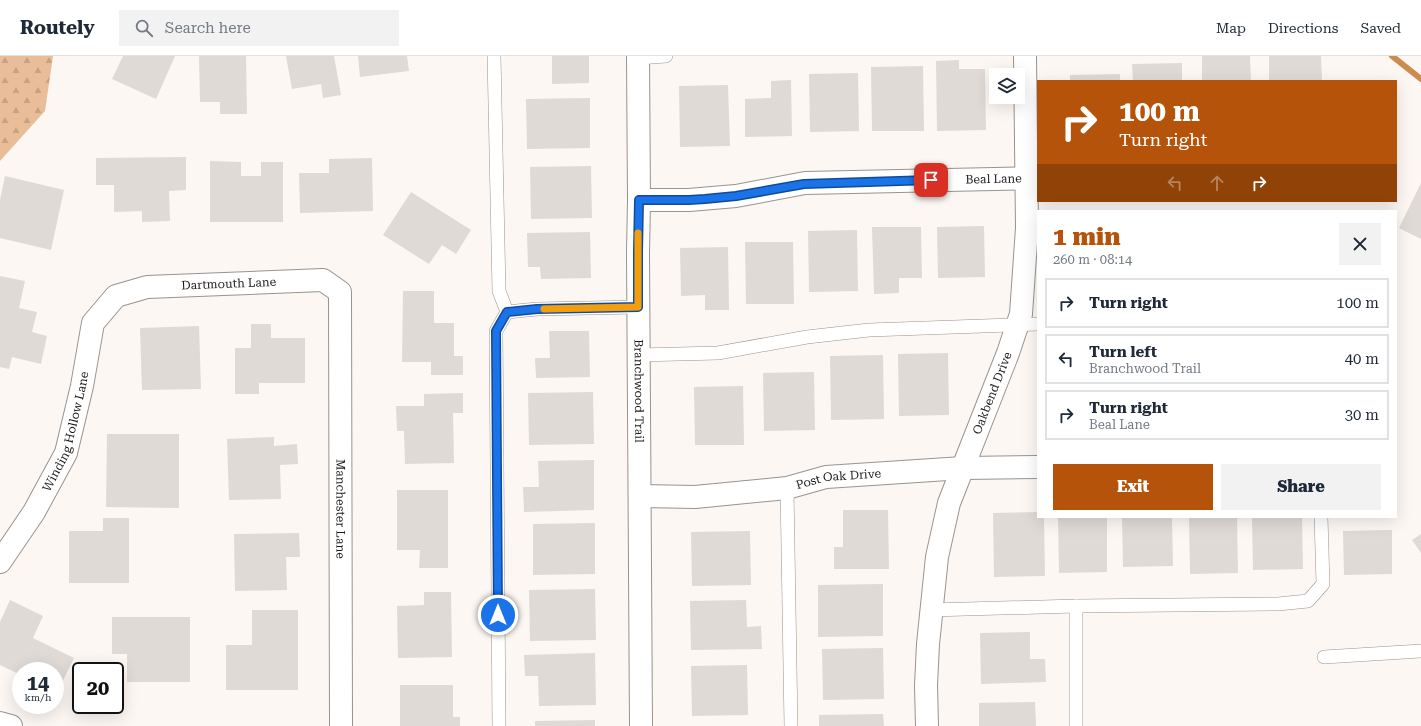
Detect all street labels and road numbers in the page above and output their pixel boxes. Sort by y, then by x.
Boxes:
street label: Beal Lane [965,171,1022,187]
street label: Dartmouth Lane [181,275,277,293]
street label: Branchwood Trail [632,339,646,443]
street label: Oakbend Drive [970,349,1015,436]
street label: Winding Hollow Lane [40,370,91,494]
street label: Manchester Lane [333,459,348,559]
street label: Post Oak Drive [794,466,882,492]

